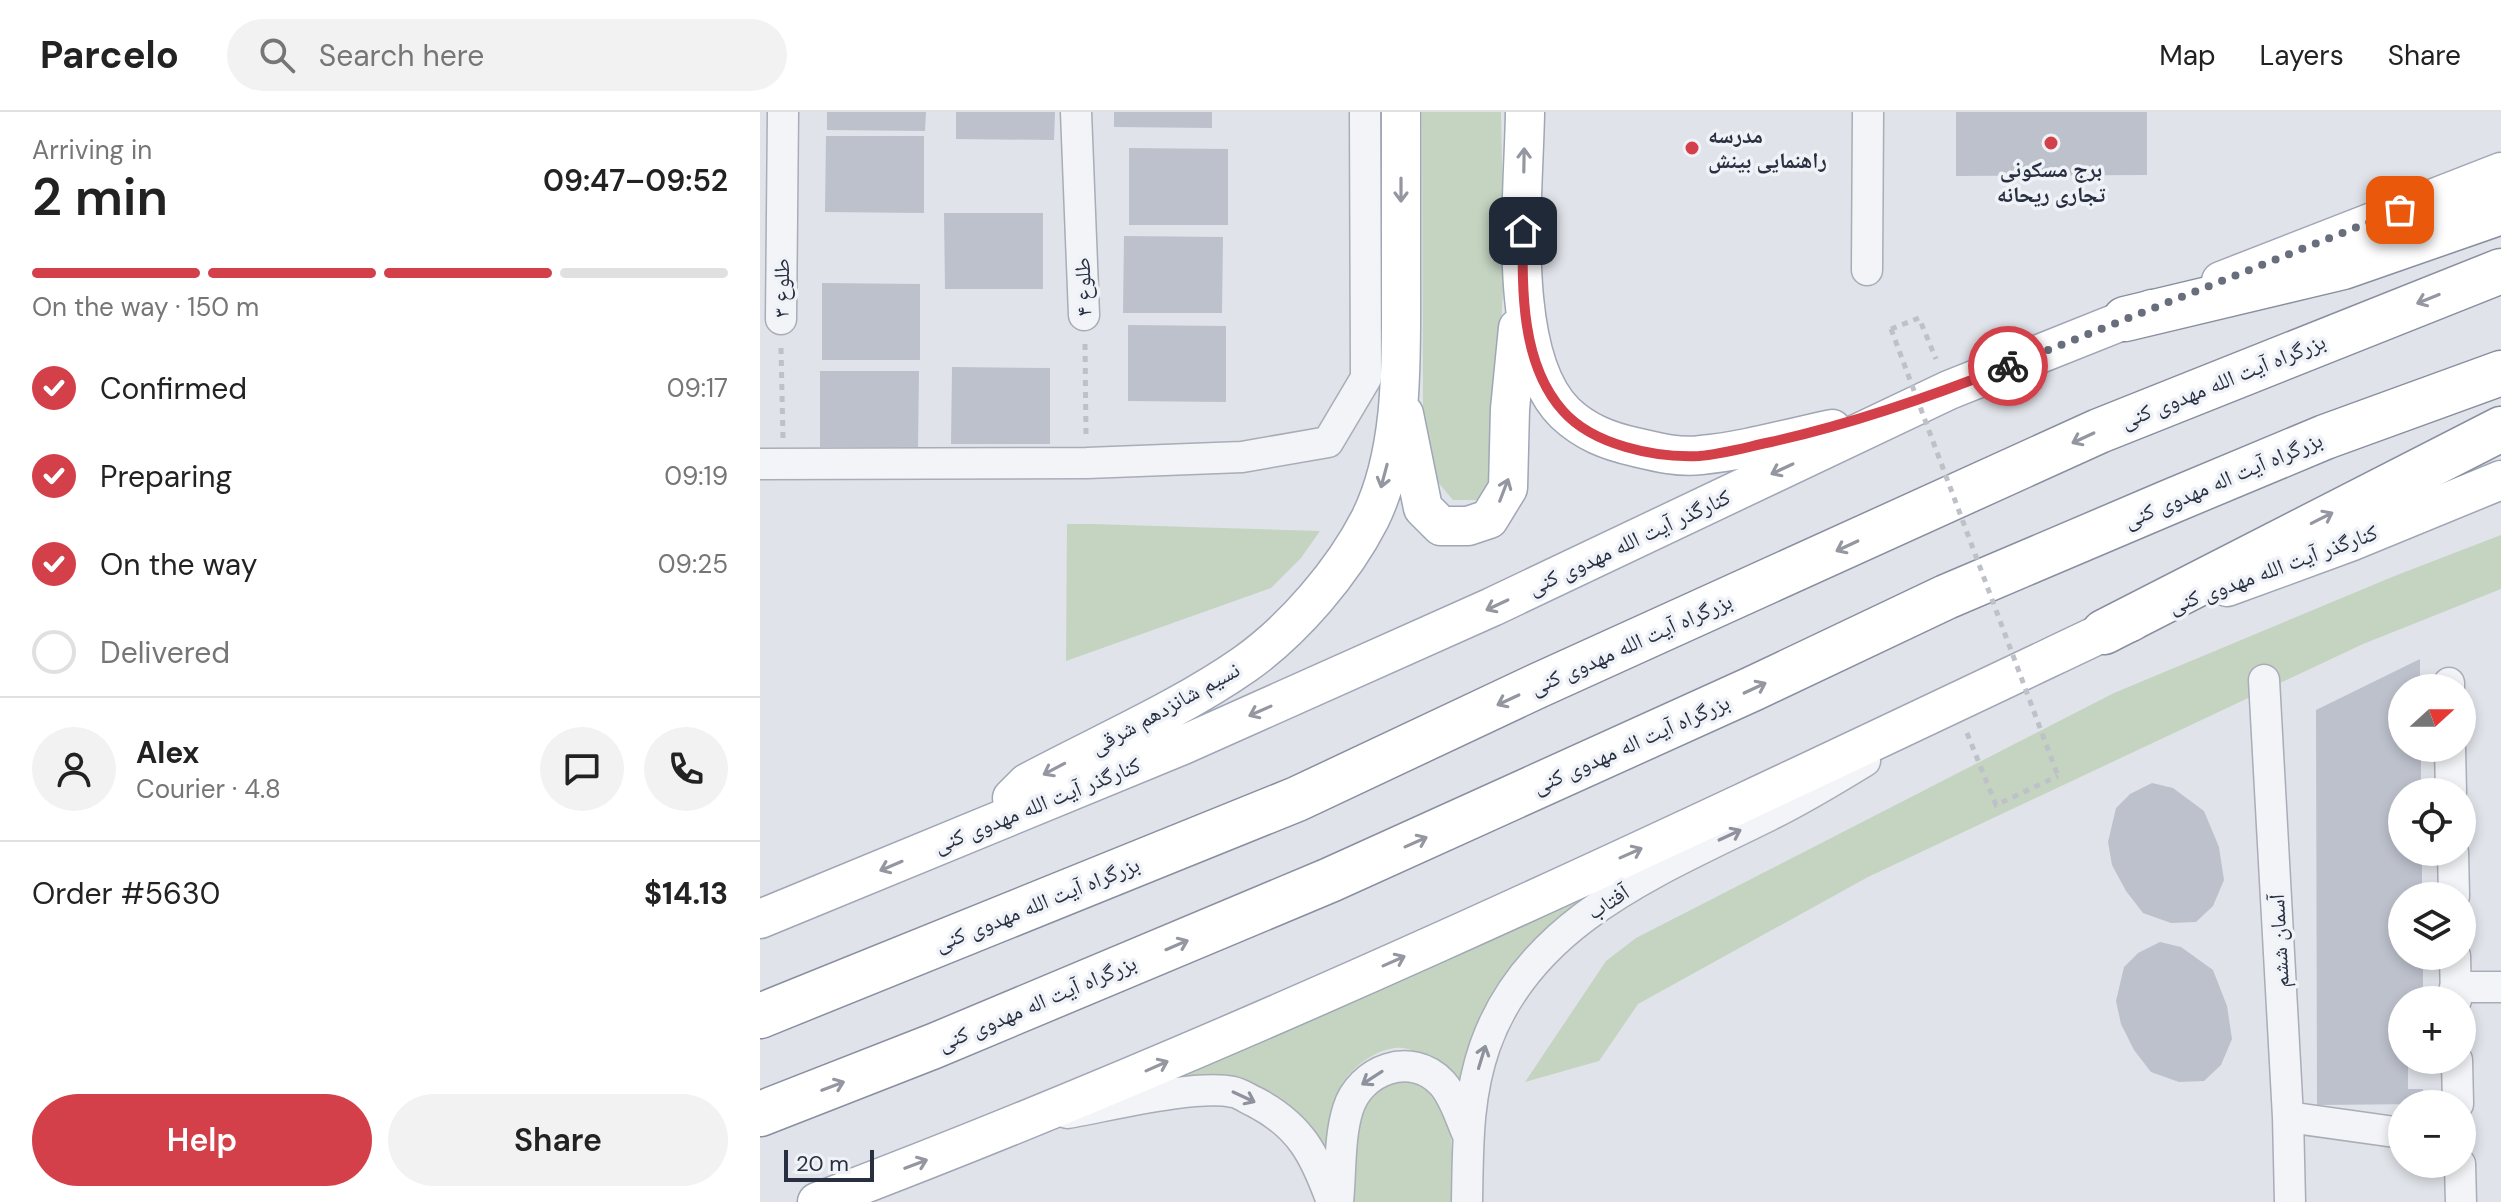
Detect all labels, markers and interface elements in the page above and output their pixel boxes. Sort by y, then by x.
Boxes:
search box [227,19,787,91]
text: Parcelo [40,30,179,80]
icon: search [255,33,299,77]
text: Search here [319,36,484,75]
text: Map [2159,37,2216,74]
text: Layers [2260,37,2344,74]
text: Share [2388,37,2461,74]
place label: مدرسه راهنمایی بینش [1708,121,1827,175]
text: Arriving in [32,133,152,167]
marker: برج مسکونی تجاری ریحانه [2042,134,2060,152]
marker: مدرسه راهنمایی بینش [1683,139,1701,157]
one-way arrow [1516,147,1532,174]
place label: برج مسکونی تجاری ریحانه [1997,155,2105,209]
text: 09:47–09:52 [543,161,728,200]
text: 2 min [32,163,168,231]
one-way arrow [1393,176,1409,203]
pin [2366,176,2434,244]
icon: bag [2378,188,2422,232]
pin [1489,197,1557,265]
icon: home [1501,209,1545,253]
street label: طلوع ۴ [1067,257,1099,317]
street label: طلوع ۳ [767,258,796,318]
text: On the way · 150 m [32,290,259,324]
one-way arrow [2416,293,2441,307]
courier [1968,326,2048,406]
street label: بزرگراه آیت الله مهدوی کنی [2116,327,2330,435]
icon: bike [1986,344,2030,388]
icon: check [32,366,76,410]
text: Confirmed [100,369,247,408]
text: 09:17 [667,371,728,405]
street label: بزرگراه آیت اله مهدوی کنی [2119,425,2327,535]
one-way arrow [2071,431,2095,446]
icon: check [32,454,76,498]
text: Preparing [100,457,232,496]
text: 09:19 [664,459,728,493]
one-way arrow [1771,462,1795,477]
one-way arrow [1375,463,1390,489]
one-way arrow [1498,478,1512,503]
street label: کنارگذر آیت الله مهدوی کنی [1523,482,1735,602]
one-way arrow [2310,510,2333,526]
street label: کنارگذر آیت الله مهدوی کنی [2164,518,2382,620]
one-way arrow [1835,539,1859,554]
icon: check [32,542,76,586]
text: On the way [100,545,257,584]
text: 09:25 [658,547,728,581]
street label: بزرگراه آیت الله مهدوی کنی [1525,586,1737,702]
one-way arrow [1485,598,1510,613]
text: Delivered [100,633,230,672]
street label: نسیم شانزدهم شرقی [1085,655,1245,761]
north arrow [2388,674,2476,762]
map controls [2388,674,2476,1178]
one-way arrow [1742,680,1766,695]
street label: بزرگراه آیت اله مهدوی کنی [1528,687,1734,801]
one-way arrow [1496,693,1521,708]
one-way arrow [1248,704,1272,719]
button: person [32,727,116,811]
button: chat [540,727,624,811]
button: phone [644,727,728,811]
text: Alex [136,733,199,772]
street label: کنارگذر آیت الله مهدوی کنی [929,750,1145,860]
one-way arrow [1042,761,1066,777]
text: Courier · 4.8 [136,772,281,806]
button: locate [2388,778,2476,866]
one-way arrow [1717,827,1741,842]
one-way arrow [1403,833,1427,848]
one-way arrow [1619,845,1643,860]
street label: بزرگراه آیت الله مهدوی کنی [930,850,1144,958]
one-way arrow [879,859,904,874]
text: Order #5630 [32,874,220,913]
text: $14.13 [644,874,728,913]
street label: آفتاب [1581,877,1635,926]
button: layers [2388,882,2476,970]
street label: آسمان ششم [2262,893,2296,989]
one-way arrow [1164,936,1189,951]
street label: بزرگراه آیت اله مهدوی کنی [933,948,1141,1058]
one-way arrow [1382,952,1406,967]
button: + [2388,986,2476,1074]
one-way arrow [1475,1044,1490,1070]
one-way arrow [1144,1058,1169,1073]
one-way arrow [1362,1069,1384,1086]
one-way arrow [820,1078,845,1092]
button: − [2388,1090,2476,1178]
one-way arrow [1231,1091,1256,1106]
button: Help [32,1094,372,1186]
button: Share [388,1094,728,1186]
scale bar [784,1146,874,1182]
text: 20 m [796,1149,849,1178]
one-way arrow [903,1156,928,1171]

